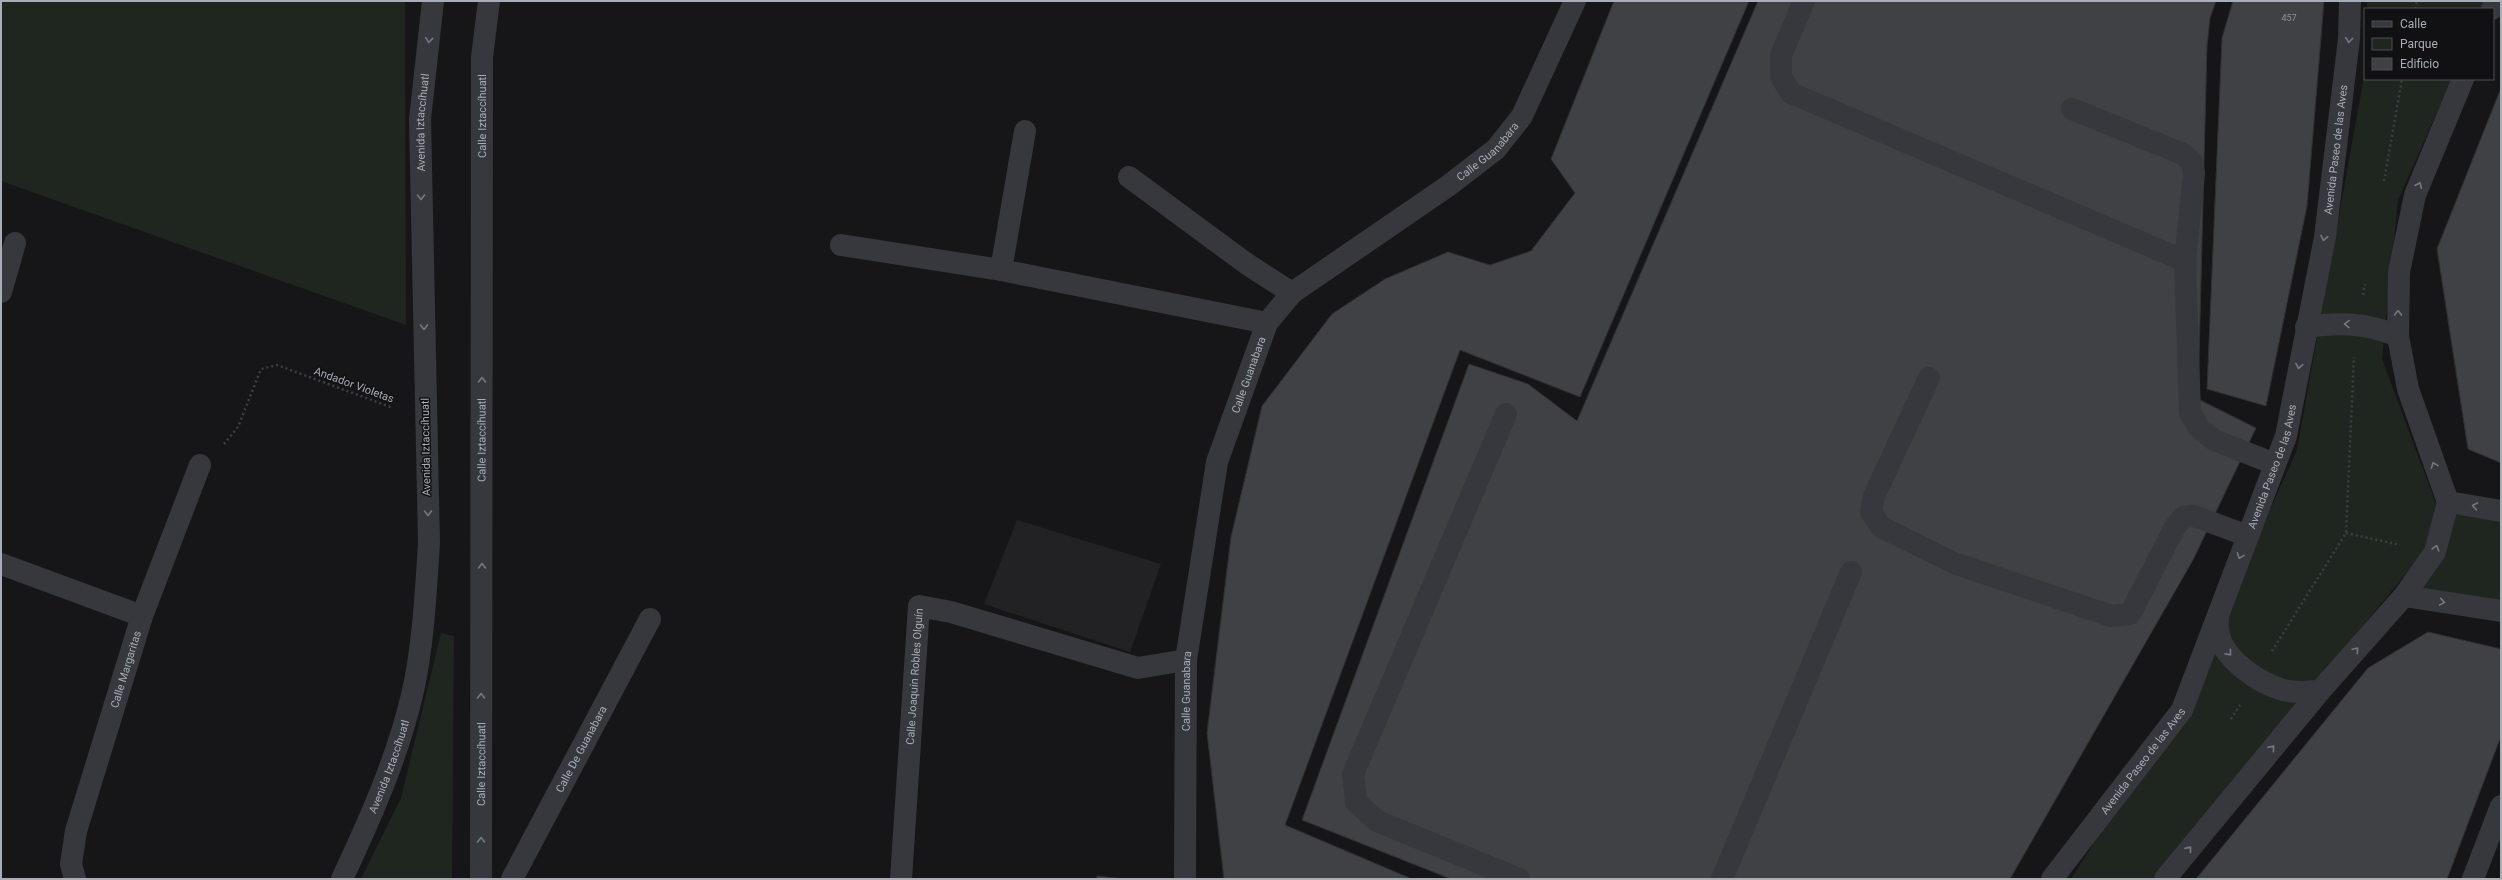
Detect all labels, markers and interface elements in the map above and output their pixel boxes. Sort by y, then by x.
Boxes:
legend [2364,8,2494,80]
house number: 457 [2281,13,2297,23]
text: Calle [2400,17,2427,31]
one-way arrow [424,37,433,43]
one-way arrow [2344,37,2353,43]
text: Parque [2400,37,2438,51]
text: Edificio [2400,57,2439,71]
street label: Avenida Iztaccíhuatl [413,73,431,172]
street label: Calle Iztaccíhuatl [475,74,488,158]
street label: Avenida Paseo de las Aves [2321,84,2350,215]
street label: Calle Guanabara [1454,120,1521,184]
one-way arrow [2414,182,2422,189]
one-way arrow [417,194,426,200]
one-way arrow [2320,235,2329,242]
one-way arrow [2394,310,2402,316]
one-way arrow [2344,319,2350,328]
one-way arrow [420,324,428,330]
street label: Calle Guanabara [1229,335,1268,415]
one-way arrow [2295,363,2304,369]
street label: Andador Violetas [312,365,396,406]
one-way arrow [478,377,486,383]
street label: Avenida Iztaccíhuatl [419,398,433,496]
street label: Calle Iztaccíhuatl [475,398,488,482]
street label: Avenida Paseo de las Aves [2245,403,2299,531]
one-way arrow [2431,462,2439,469]
one-way arrow [2472,503,2478,511]
one-way arrow [424,510,432,516]
one-way arrow [2431,544,2440,551]
one-way arrow [2237,553,2245,560]
one-way arrow [478,563,486,569]
one-way arrow [2439,597,2445,606]
street label: Calle Joaquín Robles Olguín [903,608,925,745]
street label: Calle Margaritas [108,629,144,710]
one-way arrow [2352,647,2359,654]
one-way arrow [2224,648,2231,655]
street label: Calle Guanabara [1179,650,1194,731]
one-way arrow [477,693,485,699]
street label: Calle De Guanabara [553,704,609,795]
street label: Avenida Paseo de las Aves [2098,705,2188,817]
street label: Avenida Iztaccíhuatl [366,718,412,815]
street label: Calle Iztaccíhuatl [475,722,488,806]
one-way arrow [2267,746,2274,753]
one-way arrow [477,837,485,843]
one-way arrow [2185,846,2192,853]

